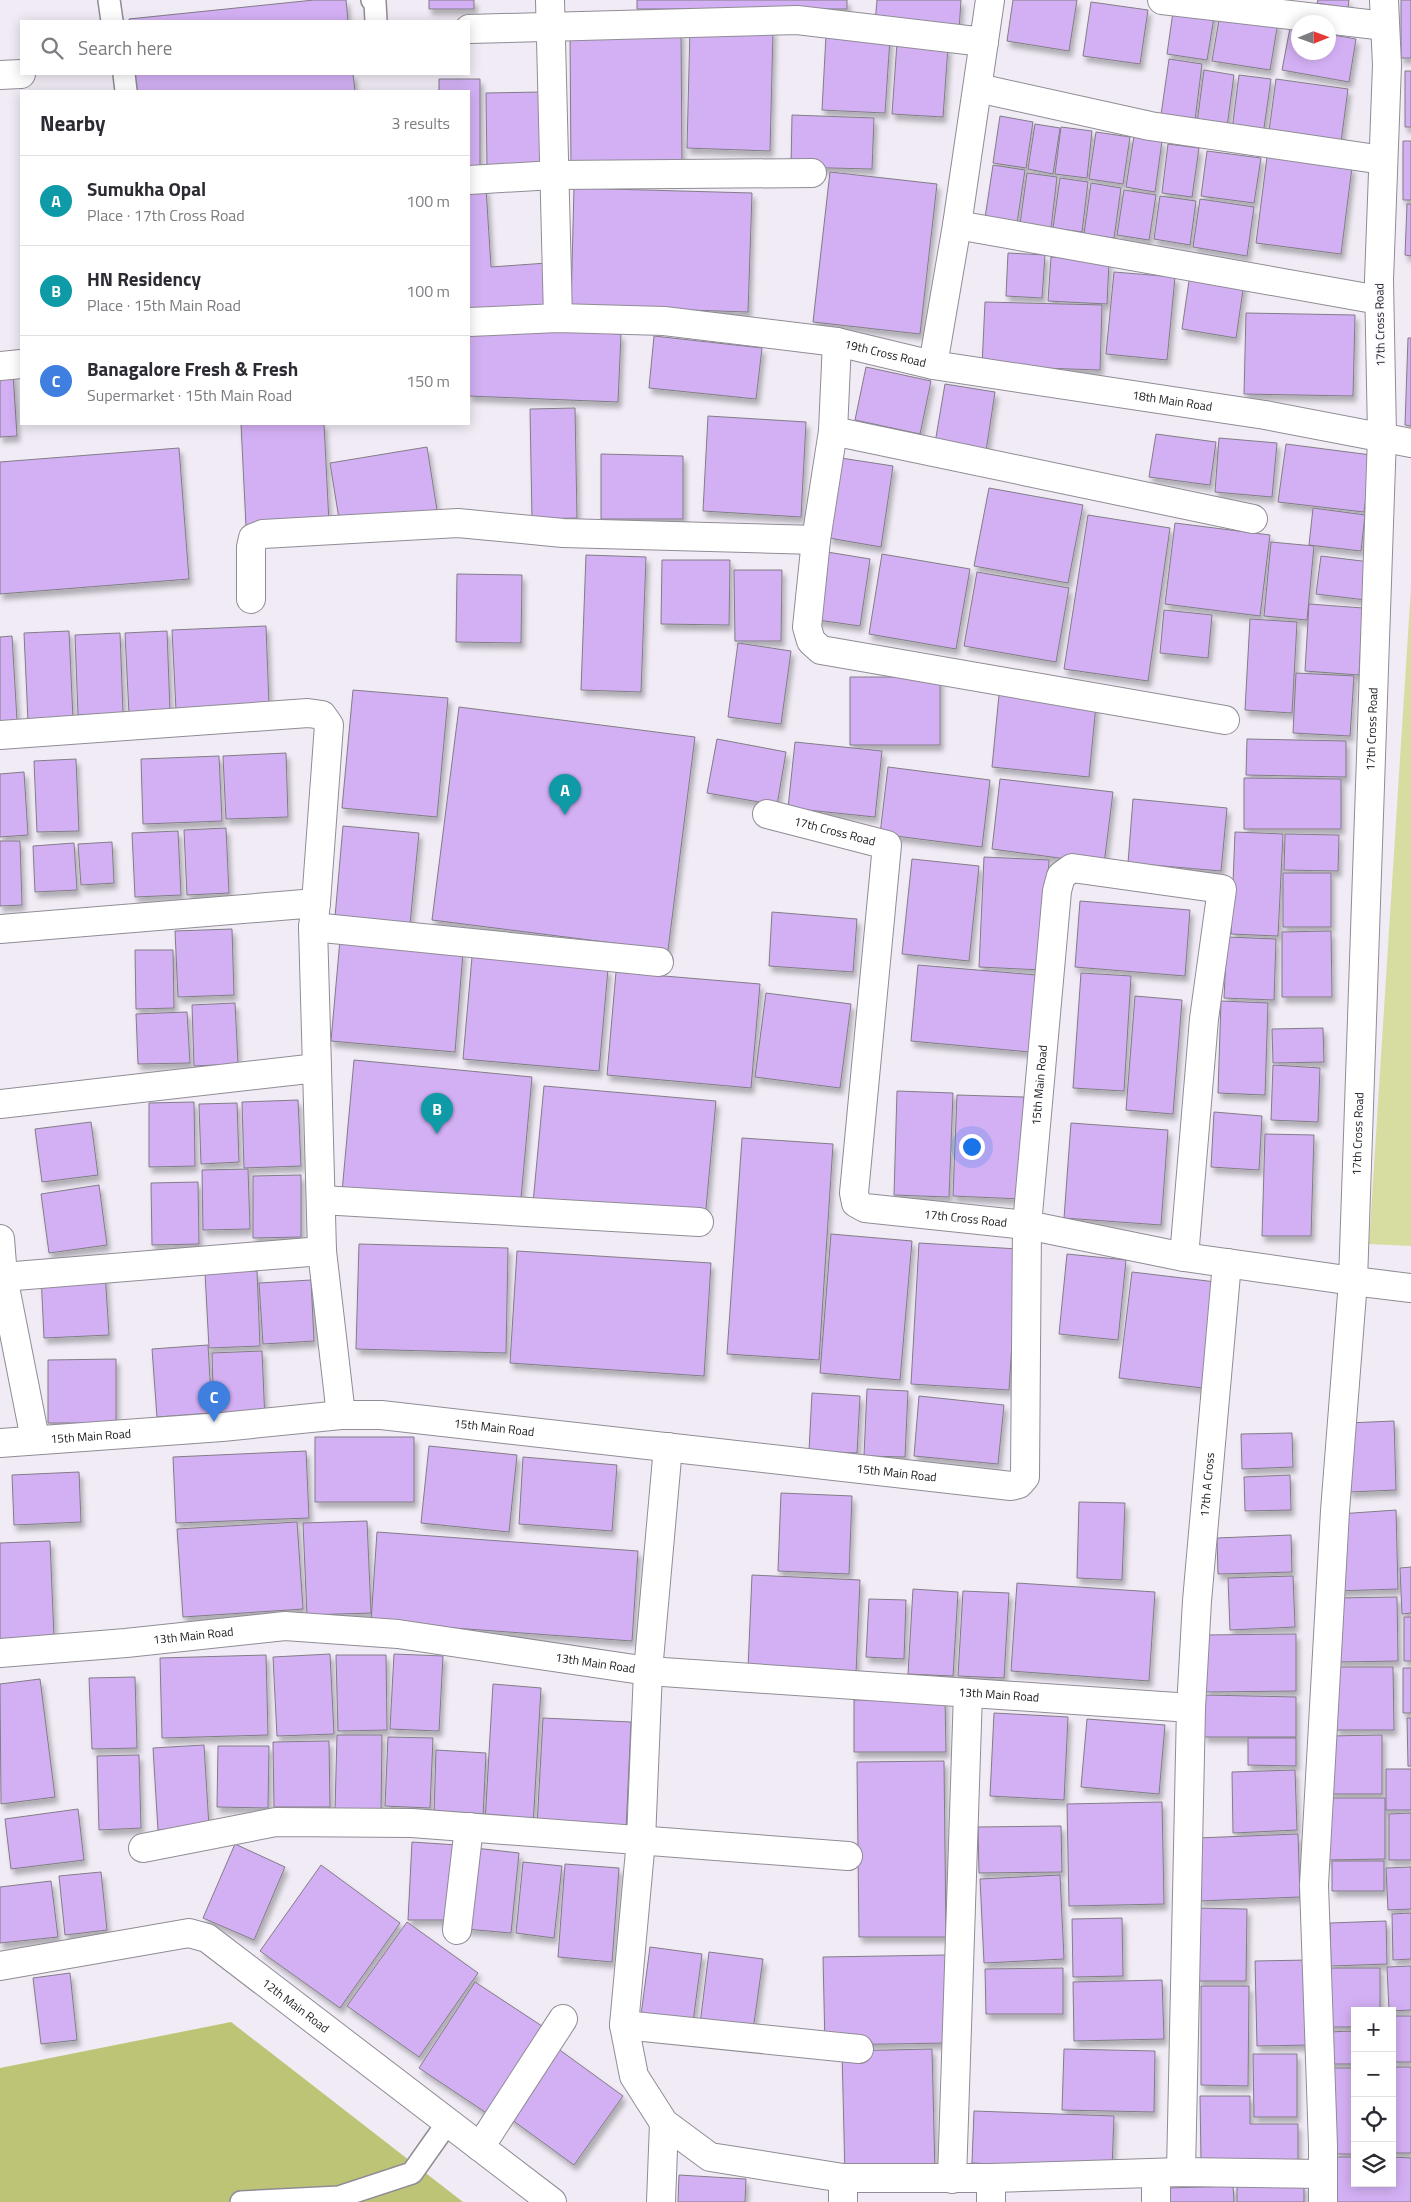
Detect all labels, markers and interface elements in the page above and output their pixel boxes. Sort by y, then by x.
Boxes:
north arrow [1291,15,1336,60]
search box [20,20,470,75]
text: Search here [78,33,172,62]
icon: search [38,34,66,62]
text: Nearby [40,107,105,139]
text: 3 results [391,111,450,135]
text: Sumukha Opal [87,174,206,203]
text: A [51,189,61,213]
text: 100 m [406,189,450,213]
text: Place · 17th Cross Road [87,203,245,227]
text: HN Residency [87,264,201,293]
text: B [51,279,61,303]
text: 100 m [406,279,450,303]
street label: 17th Cross Road [1369,283,1390,367]
text: Place · 15th Main Road [87,293,241,317]
street label: 19th Cross Road [843,334,928,372]
text: Banagalore Fresh & Fresh [87,354,298,383]
text: C [52,369,60,393]
text: 150 m [406,369,450,393]
text: Supermarket · 15th Main Road [87,383,292,407]
street label: 18th Main Road [1131,385,1214,416]
street label: 17th Cross Road [1361,687,1382,771]
pin: A [549,774,581,815]
street label: 17th Cross Road [792,811,878,851]
street label: 15th Main Road [1026,1044,1052,1126]
street label: 17th Cross Road [1347,1092,1368,1176]
pin: B [421,1093,453,1134]
your location [959,1134,985,1160]
street label: 17th Cross Road [923,1204,1008,1232]
pin: C [198,1381,230,1422]
street label: 15th Main Road [453,1413,535,1441]
street label: 15th Main Road [50,1424,132,1448]
street label: 17th A Cross [1195,1451,1219,1518]
street label: 15th Main Road [855,1459,938,1487]
street label: 13th Main Road [152,1622,234,1649]
street label: 13th Main Road [554,1647,637,1678]
street label: 13th Main Road [958,1682,1040,1707]
street label: 12th Main Road [258,1973,334,2037]
map controls [1351,2007,1396,2187]
button: + [1351,2007,1396,2052]
button: − [1351,2052,1396,2097]
button: locate [1351,2097,1396,2142]
button: layers [1351,2142,1396,2187]

